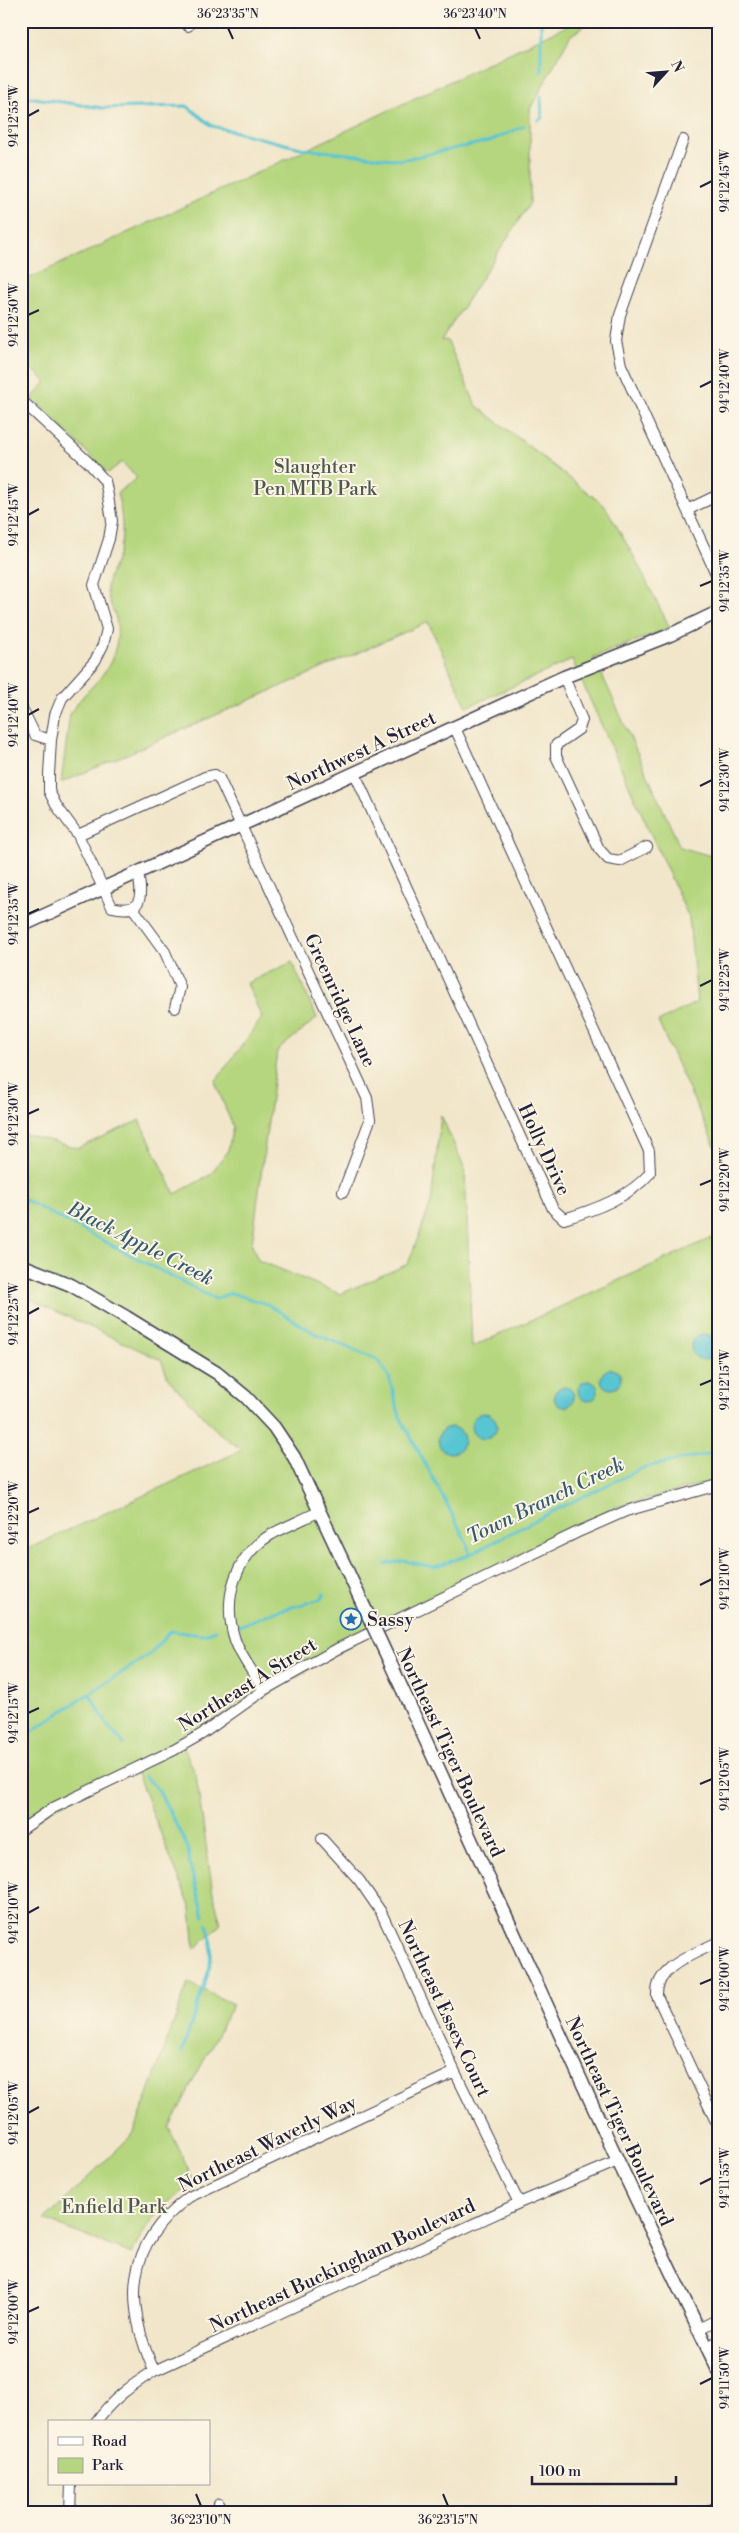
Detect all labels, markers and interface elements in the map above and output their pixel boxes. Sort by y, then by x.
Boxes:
text: 36°23'35"N [197,7,259,22]
text: 36°23'40"N [443,7,507,22]
north arrow [642,48,692,98]
text: N [666,58,687,76]
text: 94°12'55"W [7,84,22,147]
text: 94°12'45"W [718,148,733,213]
text: 94°12'50"W [7,282,22,347]
text: 94°12'40"W [718,348,733,413]
park label: Slaughter Pen MTB Park [253,455,378,501]
text: 94°12'45"W [7,482,22,547]
text: 94°12'35"W [718,549,733,612]
text: 94°12'40"W [7,682,22,747]
street label: Northwest A Street [283,706,440,796]
text: 94°12'30"W [718,747,733,812]
text: 94°12'35"W [7,882,22,945]
street label: Greenridge Lane [299,930,381,1071]
text: 94°12'25"W [718,948,733,1011]
text: 94°12'30"W [7,1081,22,1146]
street label: Holly Drive [512,1100,576,1199]
text: 94°12'20"W [718,1147,733,1212]
water label: Black Apple Creek [62,1196,217,1292]
text: 94°12'25"W [7,1282,22,1345]
text: 94°12'15"W [718,1348,733,1411]
water label: Town Branch Creek [463,1452,628,1550]
text: 94°12'20"W [7,1480,22,1545]
text: 94°12'10"W [718,1547,733,1610]
place icon: Sassy [339,1607,363,1631]
place label: Sassy [367,1608,415,1632]
street label: Northeast A Street [174,1633,321,1737]
street label: Northeast Tiger Boulevard [391,1644,509,1861]
text: 94°12'15"W [7,1681,22,1744]
text: 94°12'05"W [718,1746,733,1811]
text: 94°12'10"W [7,1881,22,1944]
street label: Northeast Essex Court [392,1916,496,2101]
text: 94°12'00"W [718,1945,733,2012]
street label: Northeast Tiger Boulevard [560,2013,678,2230]
text: 94°12'05"W [7,2080,22,2145]
street label: Northeast Waverly Way [174,2090,361,2198]
text: 94°11'55"W [718,2146,733,2209]
street label: Northeast Buckingham Boulevard [206,2194,479,2338]
park label: Enfield Park [61,2195,168,2219]
text: 94°12'00"W [7,2278,22,2345]
text: 94°11'50"W [718,2346,733,2409]
legend [48,2420,210,2486]
text: Road [92,2432,127,2451]
scale bar [532,2453,675,2485]
text: Park [92,2456,124,2475]
text: 100 m [539,2462,581,2481]
text: 36°23'10"N [171,2513,231,2528]
text: 36°23'15"N [418,2513,478,2528]

